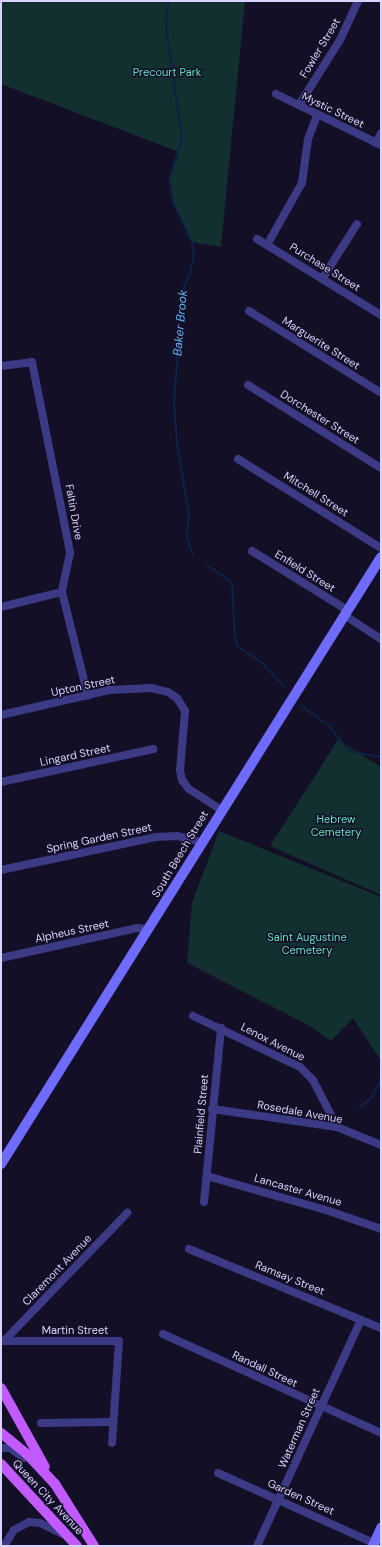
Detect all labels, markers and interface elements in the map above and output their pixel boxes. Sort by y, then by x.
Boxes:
street label: Fowler Street [297,16,343,80]
park label: Precourt Park [133,65,201,79]
street label: Mystic Street [300,89,366,131]
street label: Purchase Street [287,240,363,294]
water label: Baker Brook [171,289,191,357]
street label: Marguerite Street [280,314,362,372]
street label: Dorchester Street [278,387,362,447]
street label: Mitchell Street [281,469,351,519]
street label: Faltin Drive [63,483,85,541]
street label: Enfield Street [272,547,338,595]
street label: Upton Street [50,673,116,699]
street label: Lingard Street [39,741,111,769]
street label: South Beech Street [149,808,211,900]
park label: Hebrew Cemetery [311,813,361,839]
street label: Spring Garden Street [45,820,153,856]
street label: Alpheus Street [34,917,110,945]
park label: Saint Augustine Cemetery [267,931,347,957]
street label: Lenox Avenue [239,1020,307,1064]
street label: Plainfield Street [191,1074,211,1154]
street label: Rosedale Avenue [256,1098,344,1126]
street label: Lancaster Avenue [253,1171,343,1209]
street label: Claremont Avenue [20,1232,94,1308]
street label: Ramsay Street [253,1258,327,1298]
street label: Martin Street [42,1323,108,1337]
street label: Randall Street [230,1348,300,1390]
street label: Waterman Street [275,1386,323,1470]
street label: Queen City Avenue [10,1457,86,1537]
street label: Garden Street [266,1476,336,1518]

